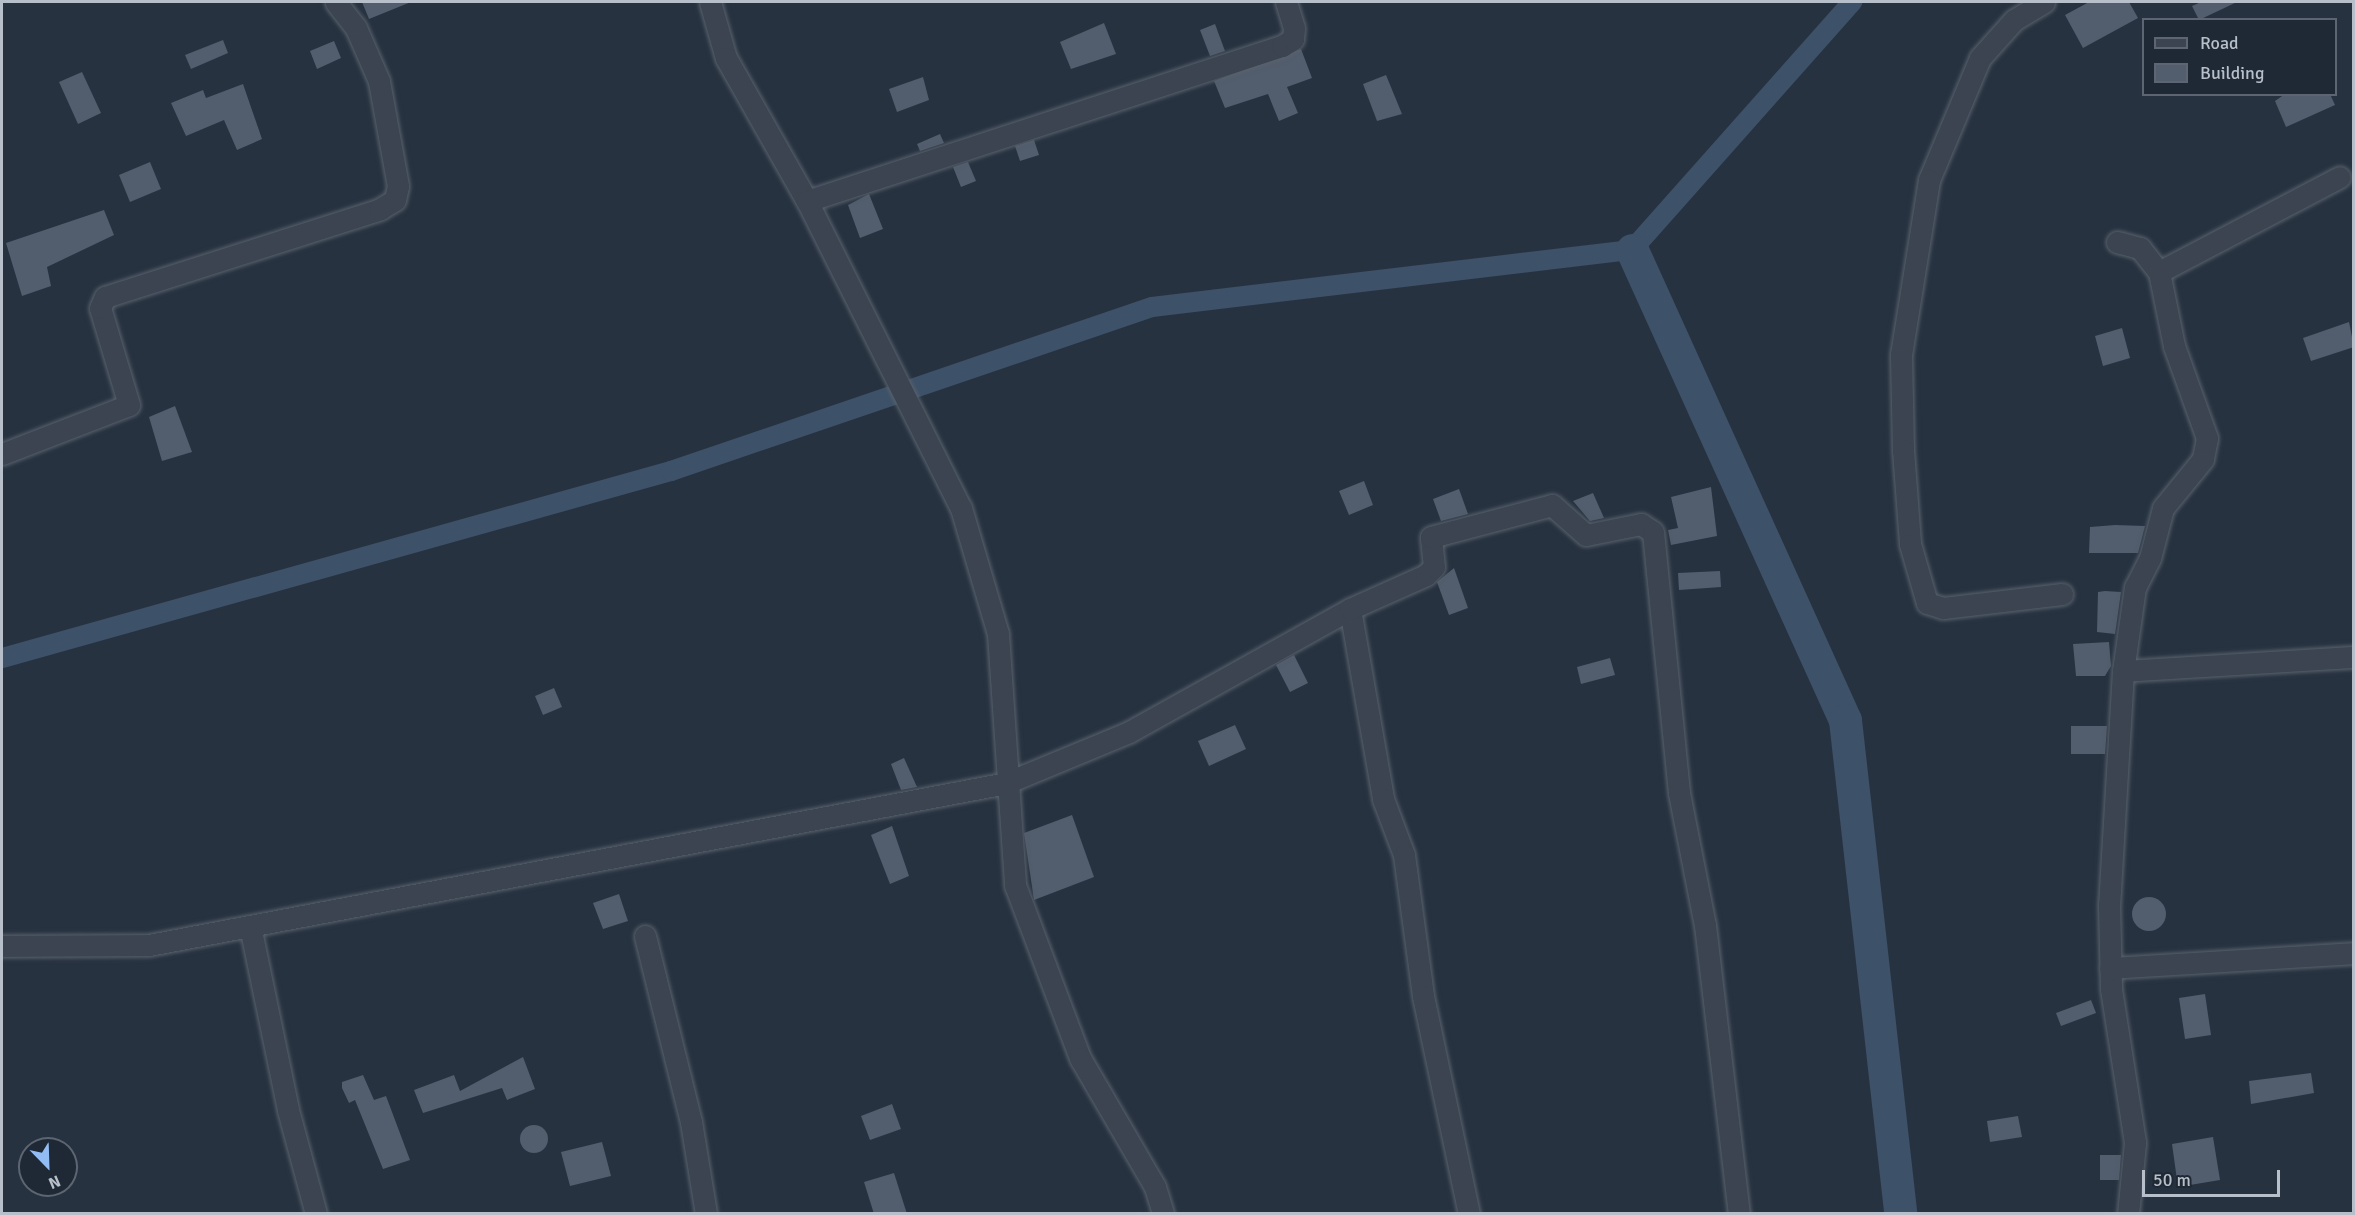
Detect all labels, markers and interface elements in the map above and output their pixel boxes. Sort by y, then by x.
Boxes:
legend [2142,18,2337,96]
text: Road [2200,32,2239,54]
text: Building [2200,62,2264,84]
north arrow [18,1137,78,1197]
scale bar [2145,1158,2283,1196]
text: 50 m [2153,1169,2191,1191]
text: N [45,1170,63,1193]

